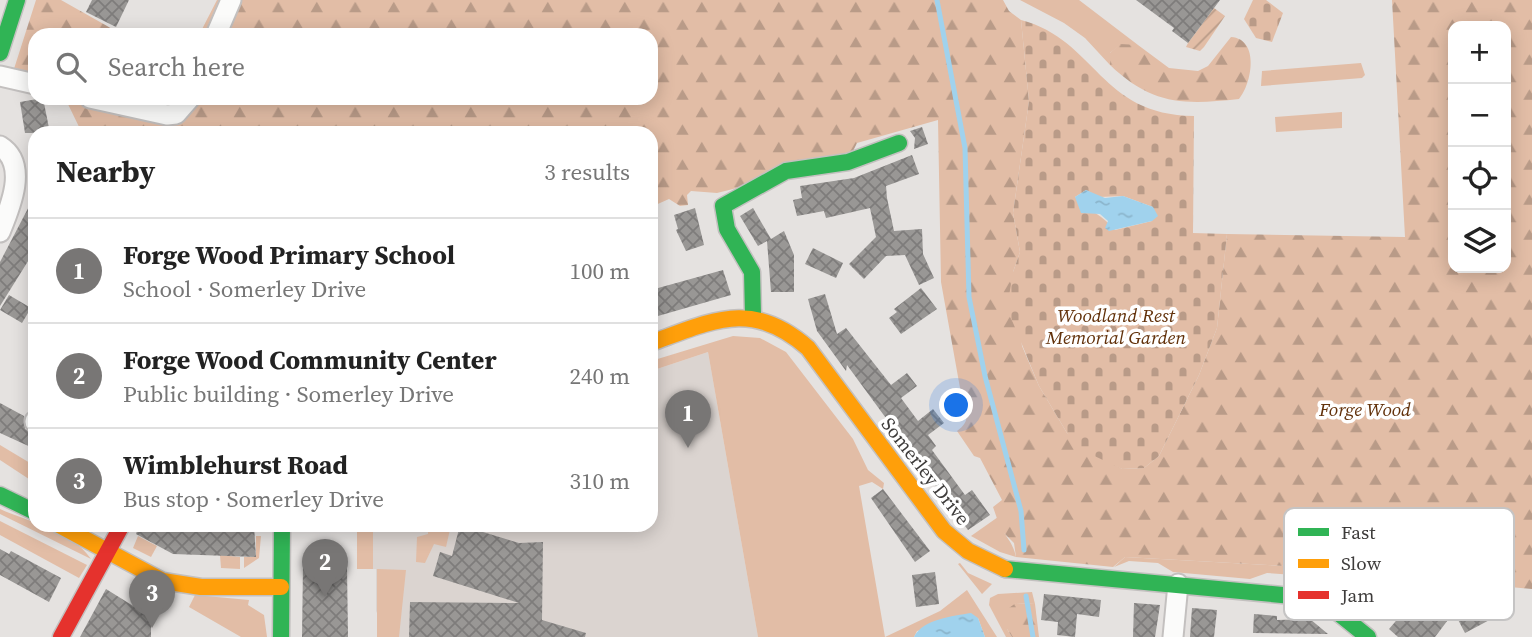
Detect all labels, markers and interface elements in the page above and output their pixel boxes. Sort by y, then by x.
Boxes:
map controls [1448,21,1511,273]
button: + [1448,21,1511,84]
search box [28,28,658,105]
icon: search [52,48,90,86]
text: Search here [108,49,245,85]
button: − [1448,84,1511,147]
button: locate [1448,147,1511,210]
text: Nearby [56,151,155,192]
text: 3 results [544,156,630,188]
button: layers [1448,210,1511,273]
text: Forge Wood Primary School [123,237,455,273]
text: 1 [73,255,85,287]
text: 100 m [569,255,630,287]
text: School · Somerley Drive [123,273,366,305]
park label: Woodland Rest Memorial Garden [1045,302,1186,350]
text: Forge Wood Community Center [123,342,496,378]
text: 2 [73,360,85,392]
text: 240 m [569,360,630,392]
text: Public building · Somerley Drive [123,378,454,410]
your location [939,388,973,422]
pin: 1 [665,390,711,448]
park label: Forge Wood [1318,396,1411,422]
street label: Somerley Drive [876,412,976,530]
text: Wimblehurst Road [123,447,348,483]
text: 3 [73,465,85,497]
text: 310 m [569,465,630,497]
text: Bus stop · Somerley Drive [123,483,384,515]
legend [1284,508,1514,620]
text: Fast [1341,519,1376,545]
pin: 2 [302,539,348,597]
text: Slow [1341,550,1382,576]
pin: 3 [129,570,175,628]
text: Jam [1340,582,1374,608]

